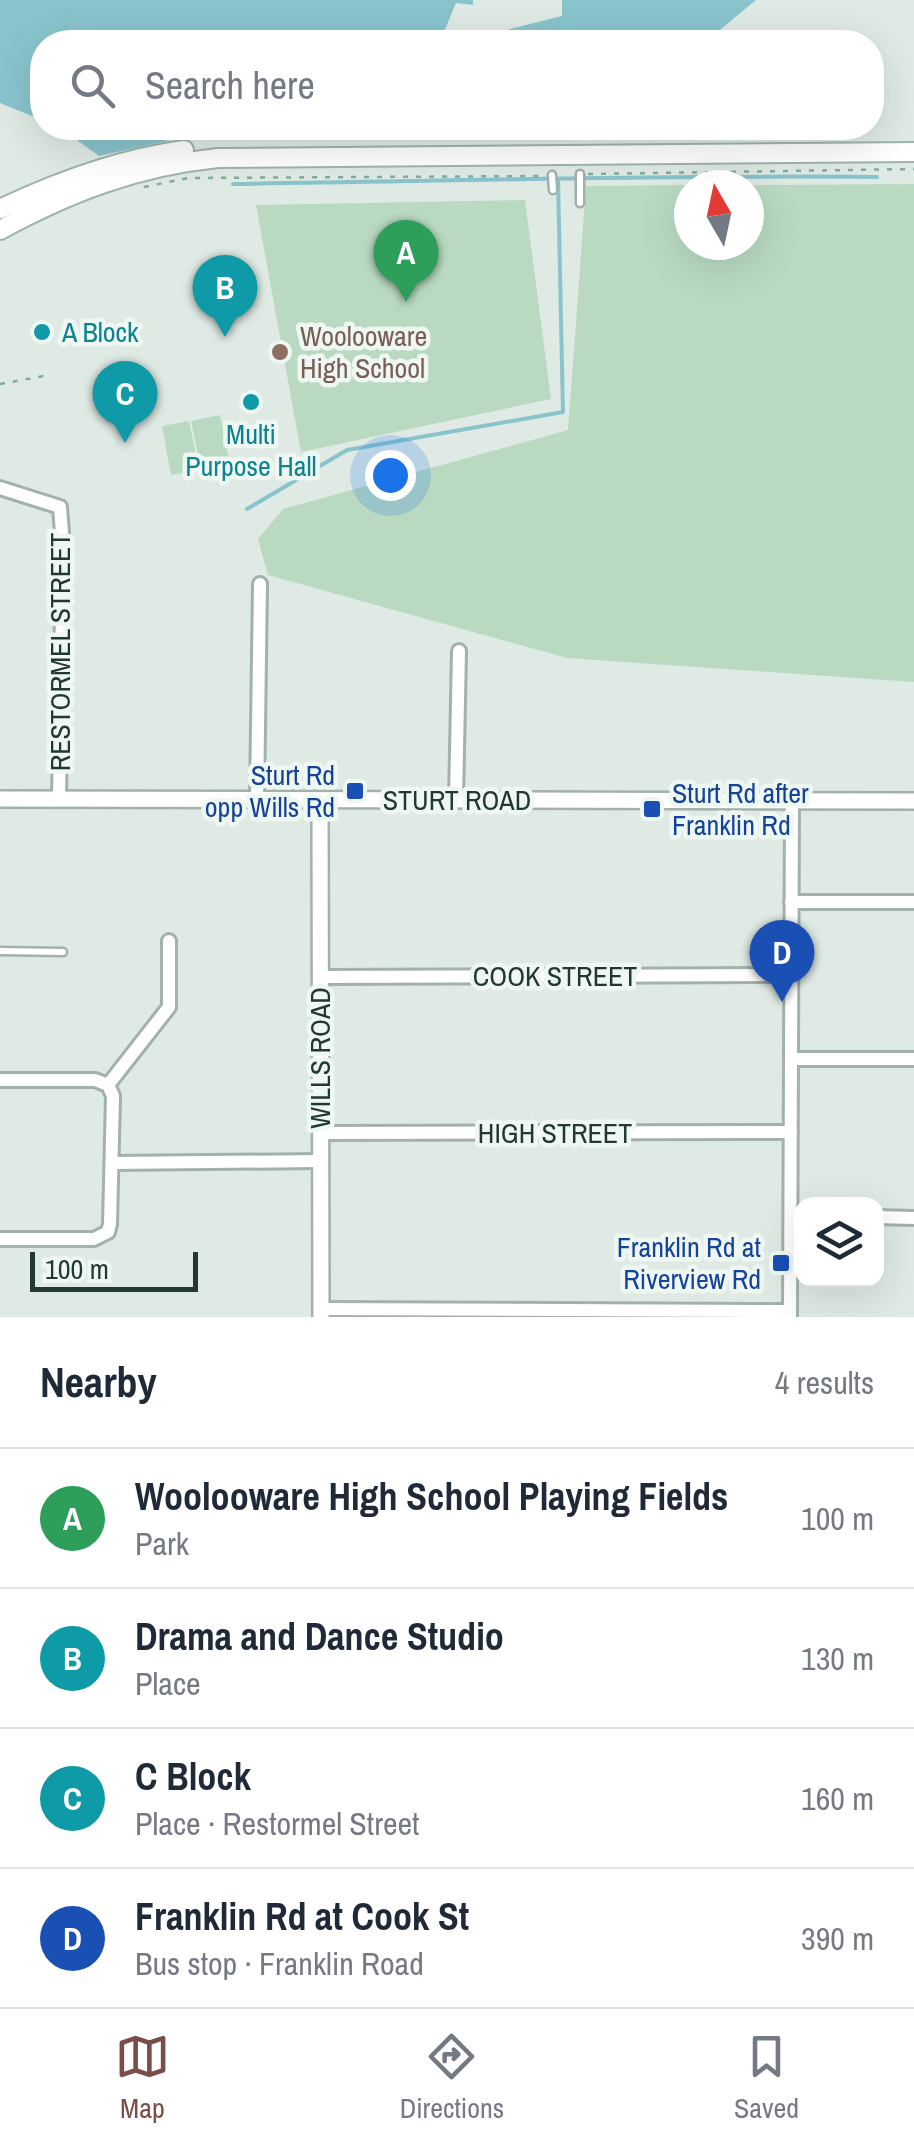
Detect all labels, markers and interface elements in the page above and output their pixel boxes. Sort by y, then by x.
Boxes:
search box [30,30,884,140]
icon: search [65,58,120,113]
text: Search here [145,60,315,111]
north arrow [674,170,764,260]
pin: A [374,220,438,302]
pin: B [192,255,258,337]
place label: A Block [61,313,139,351]
place label: Woolooware High School [300,317,427,387]
marker: A Block [31,321,53,343]
marker: Woolooware High School [269,341,291,363]
pin: C [92,360,158,443]
marker: Multi Purpose Hall [240,391,262,413]
place label: Multi Purpose Hall [185,415,317,485]
your location [365,450,416,501]
street label: RESTORMEL STREET [41,533,79,771]
place label: Sturt Rd opp Wills Rd [205,756,335,826]
place label: Sturt Rd after Franklin Rd [672,774,809,844]
marker: Sturt Rd opp Wills Rd [344,780,366,802]
street label: STURT ROAD [383,781,531,819]
marker: Sturt Rd after Franklin Rd [641,798,663,820]
pin: D [750,920,814,1002]
street label: COOK STREET [473,957,637,995]
street label: WILLS ROAD [301,987,339,1129]
street label: HIGH STREET [478,1114,632,1152]
map controls [794,1197,884,1287]
button: layers [794,1197,884,1287]
place label: Franklin Rd at Riverview Rd [617,1228,761,1298]
scale bar [30,1247,198,1292]
text: 100 m [45,1250,109,1288]
marker: Franklin Rd at Riverview Rd [770,1252,792,1274]
text: Nearby [40,1354,157,1410]
text: 4 results [775,1361,874,1404]
text: Woolooware High School Playing Fields [135,1471,728,1522]
text: A [63,1497,82,1540]
text: 100 m [801,1497,874,1540]
text: Park [135,1522,189,1565]
text: Drama and Dance Studio [135,1611,504,1662]
text: B [63,1637,82,1680]
text: 130 m [801,1637,874,1680]
text: Place [135,1662,201,1705]
text: C Block [135,1751,251,1802]
text: C [63,1777,82,1820]
text: 160 m [801,1777,874,1820]
text: Place · Restormel Street [135,1802,419,1845]
text: Franklin Rd at Cook St [135,1891,469,1942]
text: D [63,1917,82,1960]
text: 390 m [801,1917,874,1960]
text: Bus stop · Franklin Road [135,1942,424,1985]
tab: Map [115,2029,170,2127]
tab: Directions [400,2029,504,2127]
tab: Saved [734,2029,799,2127]

